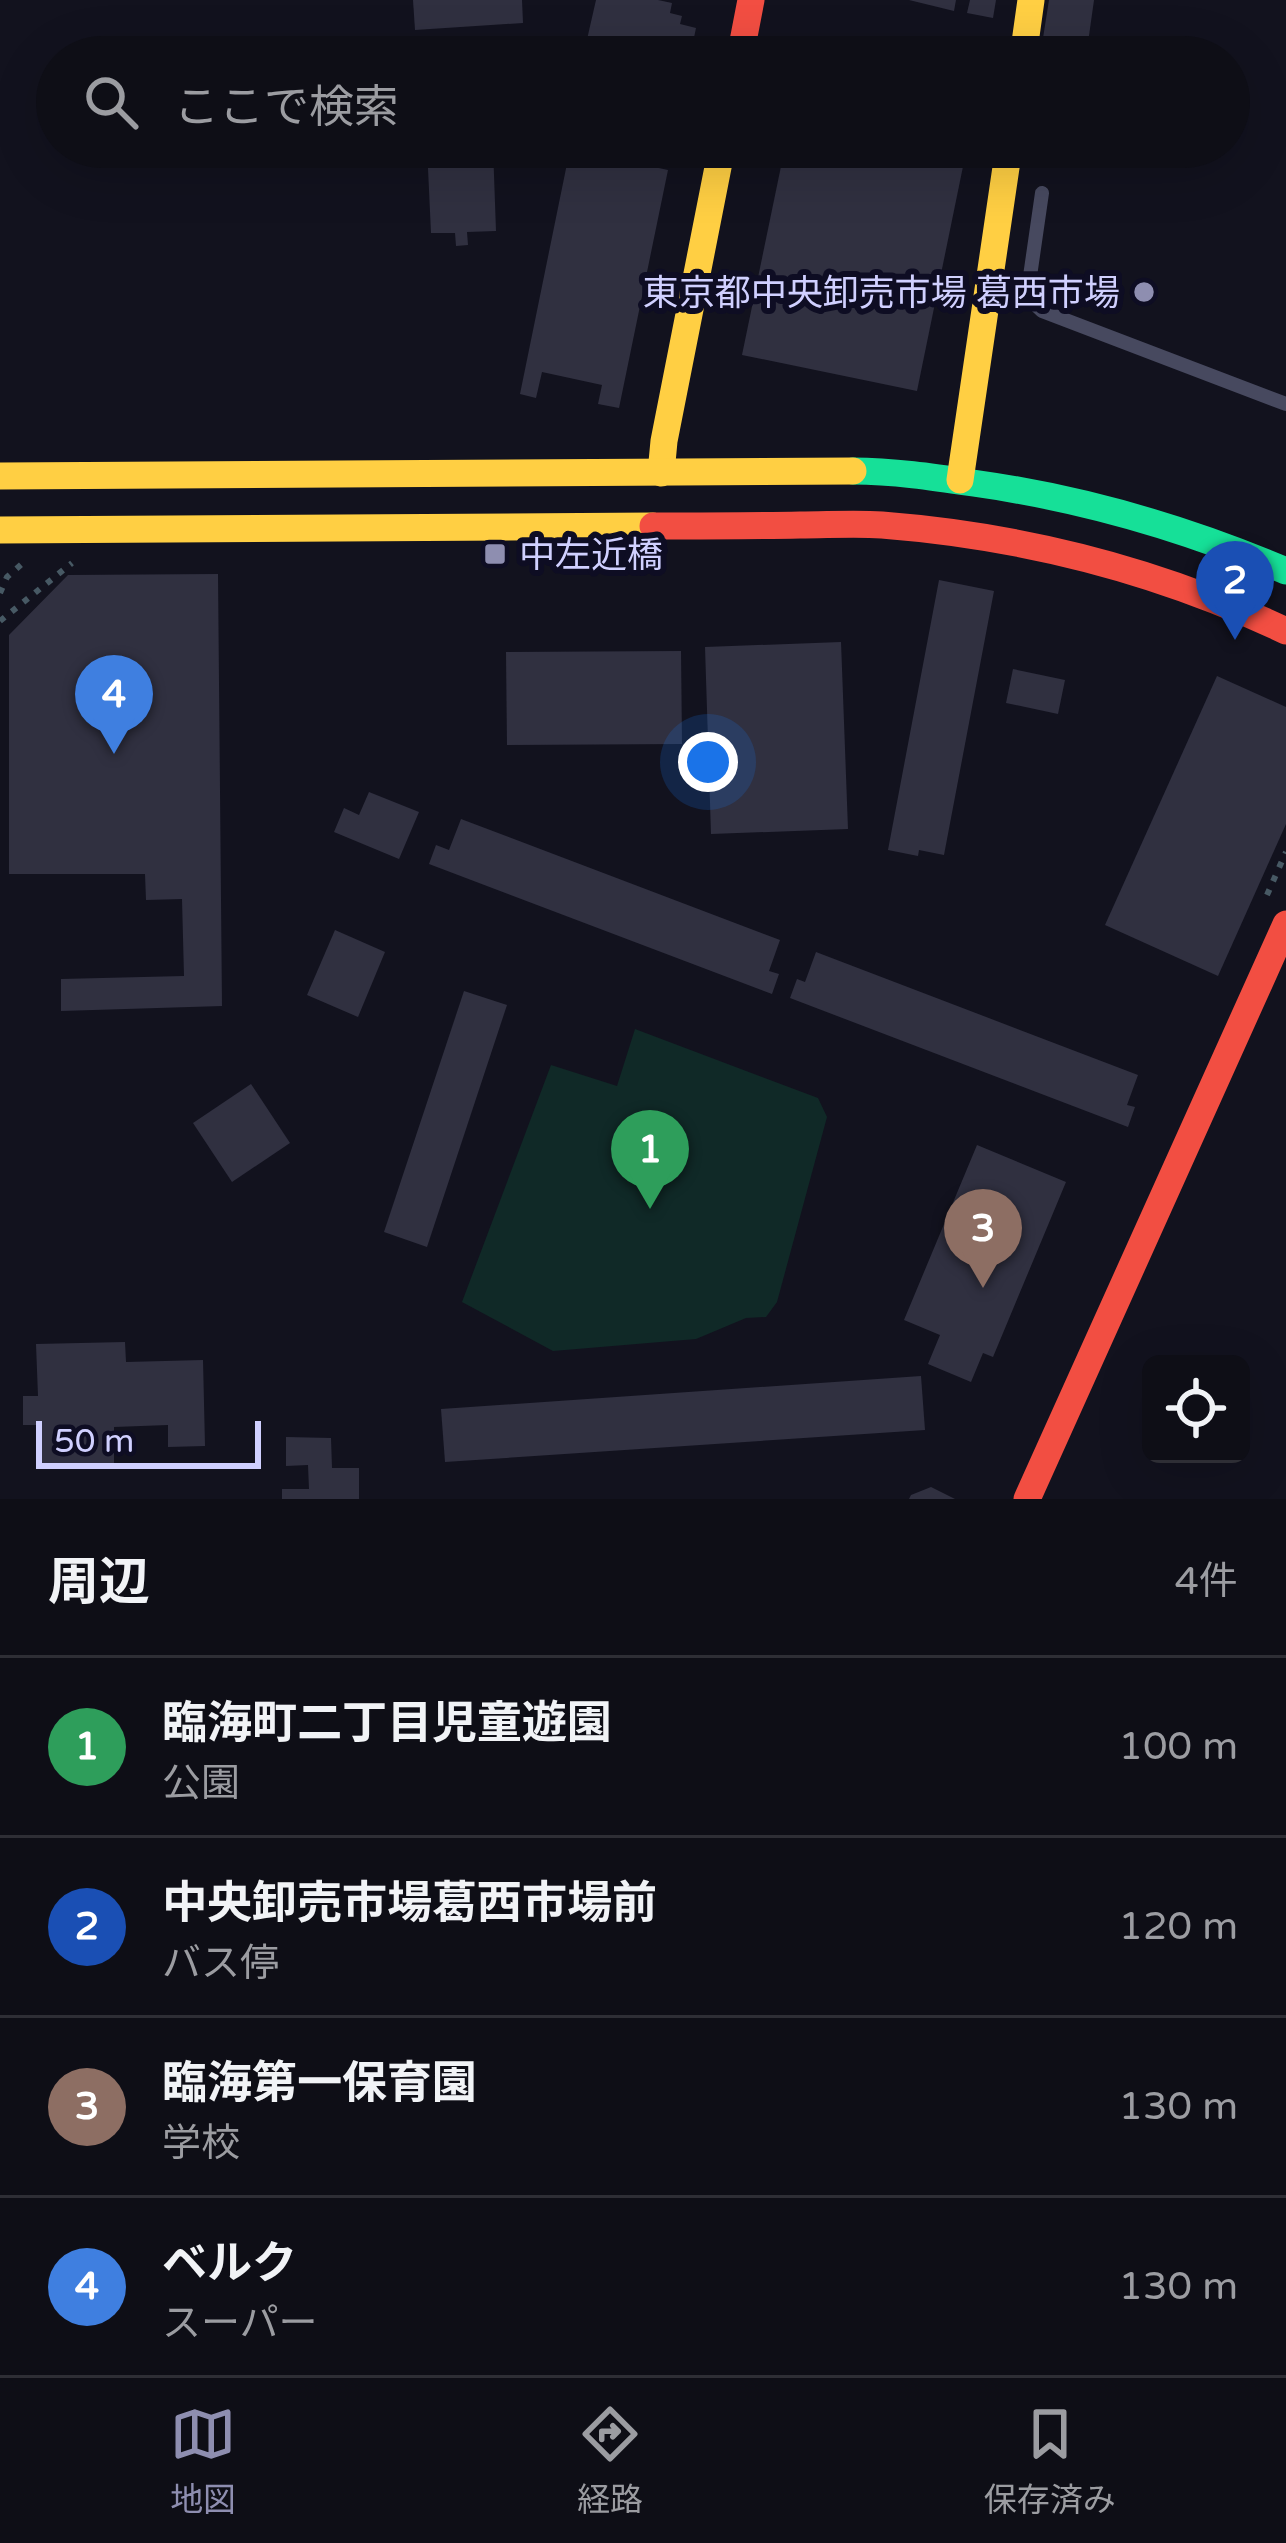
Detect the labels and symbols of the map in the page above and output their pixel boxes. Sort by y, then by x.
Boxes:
place label: 東京都中央卸売市場 葛西市場 [643,272,1120,315]
marker: 東京都中央卸売市場 葛西市場 [1131,279,1157,305]
place label: 中左近橋 [519,534,663,577]
marker: 中左近橋 [482,541,508,567]
pin: 2 [1196,541,1274,640]
pin: 4 [75,655,153,754]
your location [678,732,738,792]
pin: 1 [611,1110,689,1209]
pin: 3 [944,1189,1022,1288]
scale bar [36,1415,261,1468]

